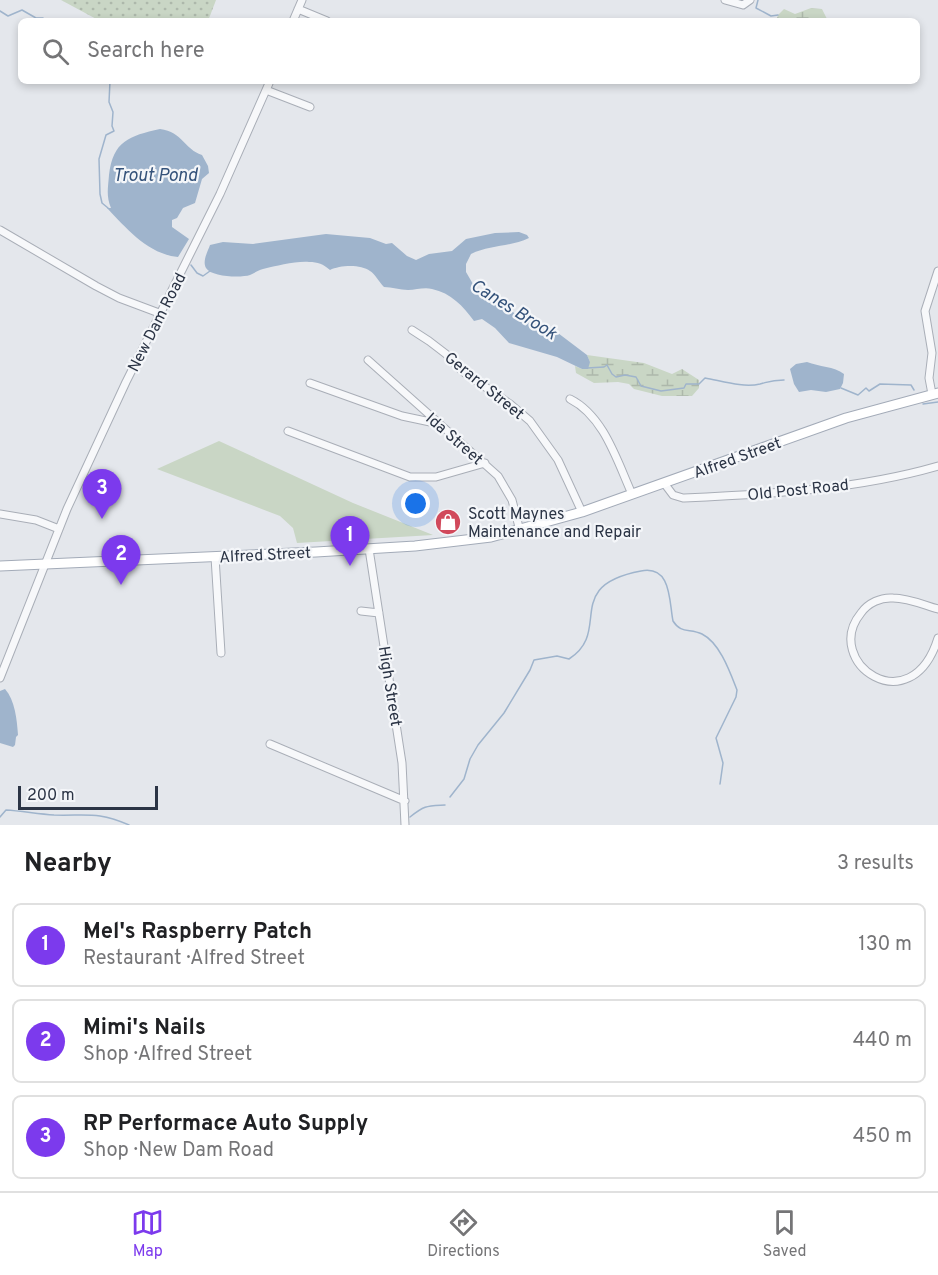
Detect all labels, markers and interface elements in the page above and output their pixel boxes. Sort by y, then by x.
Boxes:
search box [18,18,920,84]
icon: search [39,35,72,68]
text: Search here [87,38,205,65]
water label: Trout Pond [113,165,198,188]
street label: New Dam Road [124,270,191,376]
water label: Canes Brook [466,275,561,346]
street label: Gerard Street [440,348,528,425]
street label: Ida Street [421,409,487,470]
street label: Alfred Street [691,434,784,484]
pin: 3 [82,470,122,519]
street label: Old Post Road [747,476,850,506]
your location [401,489,430,518]
place label: Scott Maynes Maintenance and Repair [468,505,641,543]
shop icon: Scott Maynes Maintenance and Repair [433,507,463,537]
pin: 1 [330,516,370,566]
pin: 2 [102,536,140,585]
street label: Alfred Street [219,544,312,568]
street label: High Street [373,645,405,728]
scale bar [18,783,158,810]
text: 200 m [27,786,75,806]
text: Nearby [24,848,112,881]
text: 3 results [837,851,914,877]
text: Mel's Raspberry Patch [83,919,312,946]
text: 1 [42,932,50,958]
text: 130 m [858,932,912,958]
text: Restaurant · Alfred Street [83,946,305,972]
text: Mimi's Nails [83,1015,206,1042]
text: 2 [39,1028,52,1054]
text: 440 m [853,1028,912,1054]
text: Shop · Alfred Street [83,1042,252,1068]
text: RP Performace Auto Supply [83,1111,368,1138]
text: 3 [40,1124,52,1150]
text: 450 m [853,1124,912,1150]
text: Shop · New Dam Road [83,1138,274,1164]
tab: Map [131,1206,164,1262]
tab: Directions [427,1206,500,1262]
tab: Saved [763,1206,807,1262]

